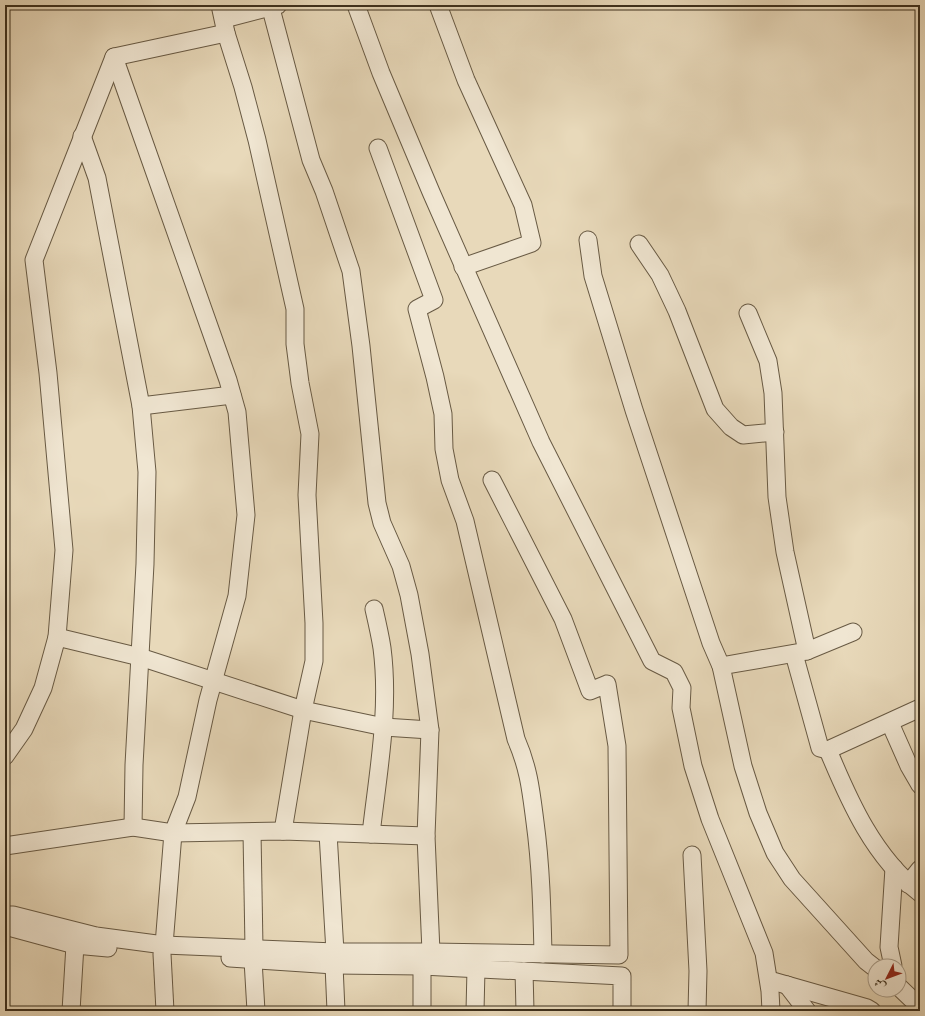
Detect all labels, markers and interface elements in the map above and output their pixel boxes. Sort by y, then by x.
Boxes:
north arrow [867,958,907,998]
text: ش [870,975,889,994]

